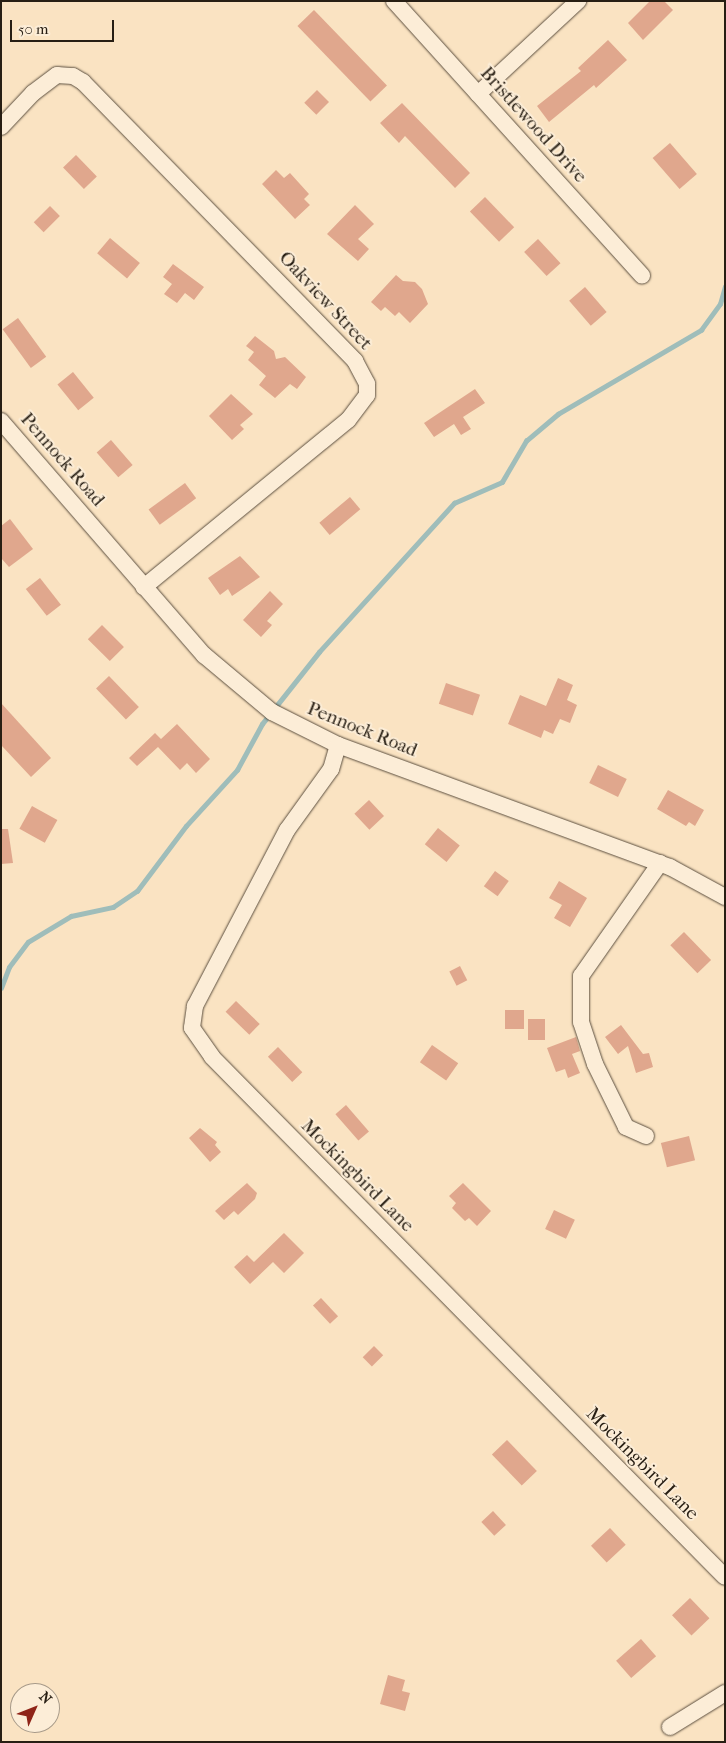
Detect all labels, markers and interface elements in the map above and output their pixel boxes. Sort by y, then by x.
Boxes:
scale bar [12,10,116,42]
text: 50 m [18,20,48,38]
street label: Bristlewood Drive [475,62,591,188]
street label: Oakview Street [274,247,376,355]
street label: Pennock Road [15,409,109,511]
street label: Pennock Road [304,698,420,762]
street label: Mockingbird Lane [296,1115,418,1237]
street label: Mockingbird Lane [581,1403,703,1525]
north arrow [10,1683,60,1733]
text: N [36,1688,55,1708]

